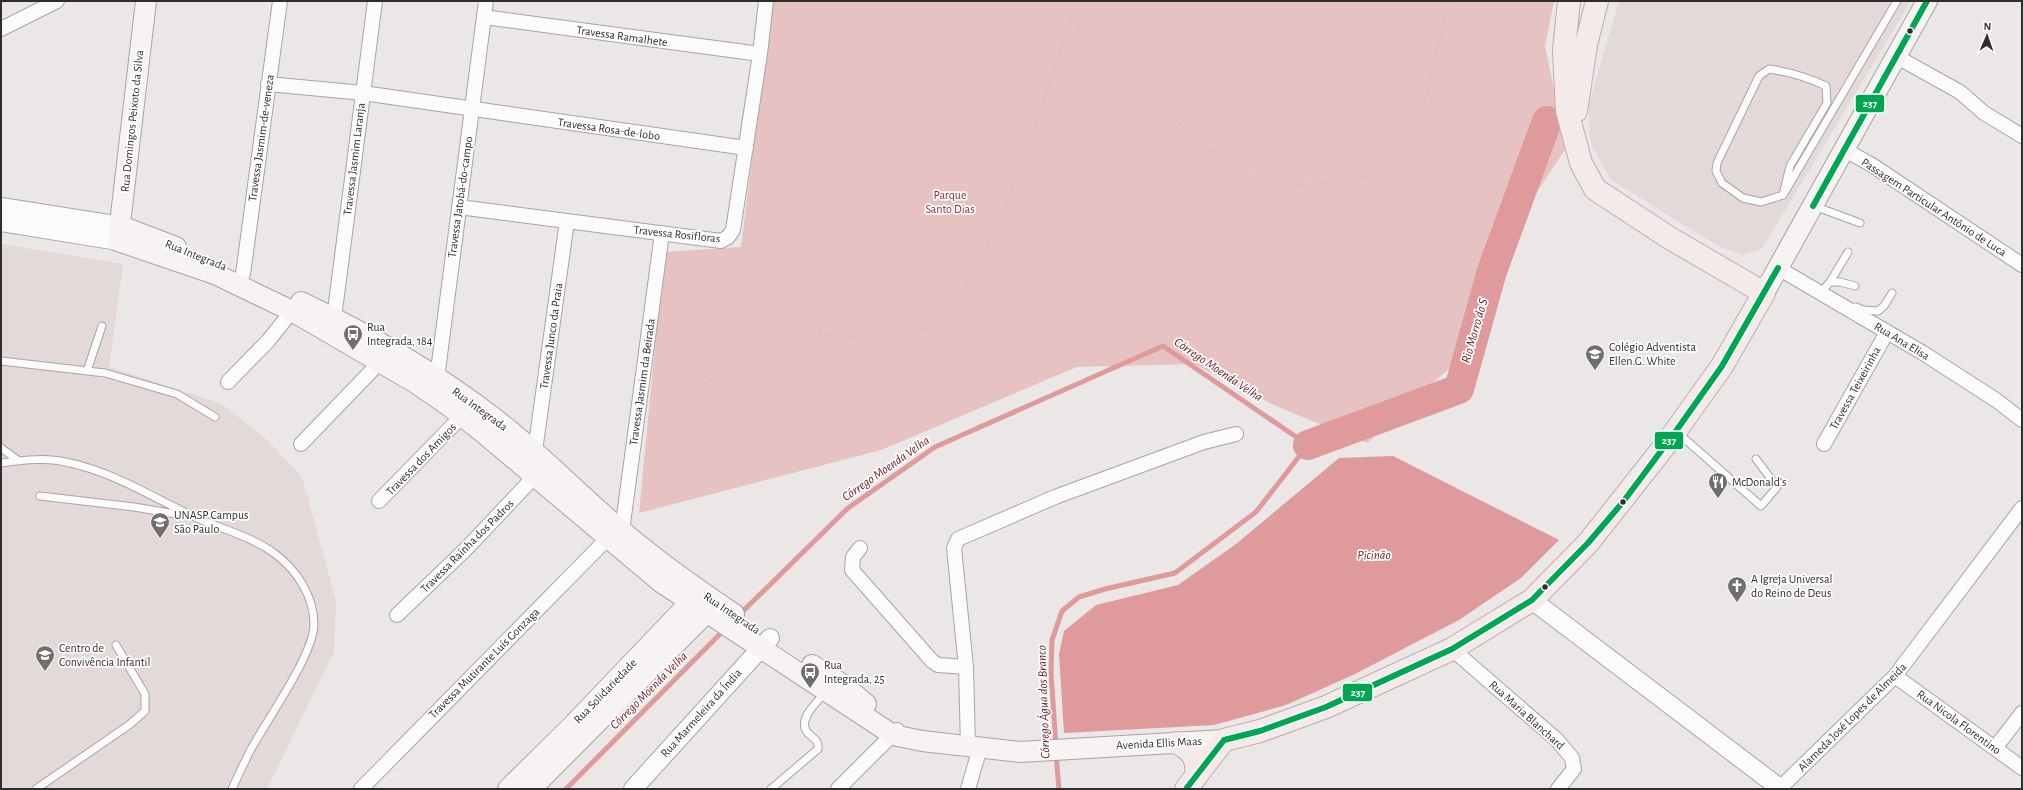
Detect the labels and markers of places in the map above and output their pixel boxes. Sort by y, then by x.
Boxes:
unlabelled marker [1905,26,1915,36]
place label: Rua Integrada, 184 [367,321,433,347]
bus stop icon: Rua Integrada, 184 [342,323,364,351]
place label: Colégio Adventista Ellen.G. White [1609,341,1696,367]
school or university icon: Colégio Adventista Ellen.G. White [1584,343,1606,371]
restaurant icon: McDonald's [1707,471,1729,499]
place label: McDonald's [1732,476,1786,488]
unlabelled marker [1618,497,1628,507]
place label: UNASP Campus São Paulo [174,509,248,535]
school or university icon: UNASP Campus São Paulo [149,511,171,539]
place label: A Igreja Universal do Reino de Deus [1751,573,1832,599]
church icon: A Igreja Universal do Reino de Deus [1726,575,1748,603]
unlabelled marker [1540,582,1550,592]
place label: Centro de Convivência Infantil [59,642,150,668]
school or university icon: Centro de Convivência Infantil [34,644,56,672]
place label: Rua Integrada, 25 [824,659,884,685]
bus stop icon: Rua Integrada, 25 [799,661,821,689]

